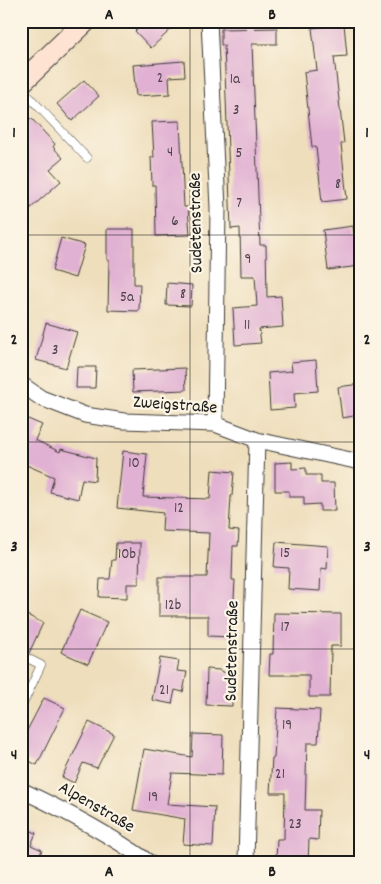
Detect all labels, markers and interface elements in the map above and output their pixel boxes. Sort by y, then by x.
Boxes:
text: A [105,4,114,27]
text: B [268,4,276,27]
house number: 2 [157,68,163,90]
house number: 1a [230,69,241,91]
house number: 3 [233,100,239,122]
text: 1 [12,122,16,145]
text: 1 [365,122,369,145]
house number: 4 [167,142,173,164]
house number: 5 [236,143,243,165]
street label: Sudetenstraße [184,172,210,274]
house number: 8 [335,174,341,196]
house number: 7 [236,193,242,215]
house number: 6 [171,211,179,233]
house number: 9 [245,249,251,271]
house number: 8 [180,284,186,306]
house number: 5a [120,287,135,309]
house number: 11 [244,315,250,337]
text: 2 [11,329,18,352]
text: 2 [364,329,371,352]
house number: 3 [52,340,58,362]
street label: Zweigstraße [132,391,218,421]
house number: 10 [128,453,140,475]
house number: 12 [174,498,184,520]
text: 3 [10,536,18,559]
text: 3 [363,536,371,559]
house number: 15 [280,543,290,565]
house number: 10b [118,544,136,566]
house number: 12b [165,595,181,617]
street label: Sudetenstraße [220,600,246,702]
house number: 17 [280,617,290,639]
house number: 21 [159,680,169,702]
house number: 19 [282,715,292,737]
text: 4 [11,744,17,767]
text: 4 [364,744,370,767]
house number: 21 [275,764,285,786]
street label: Alpenstraße [53,776,139,840]
house number: 19 [148,787,158,809]
house number: 23 [288,814,302,836]
text: A [105,861,114,884]
text: B [268,861,276,884]

